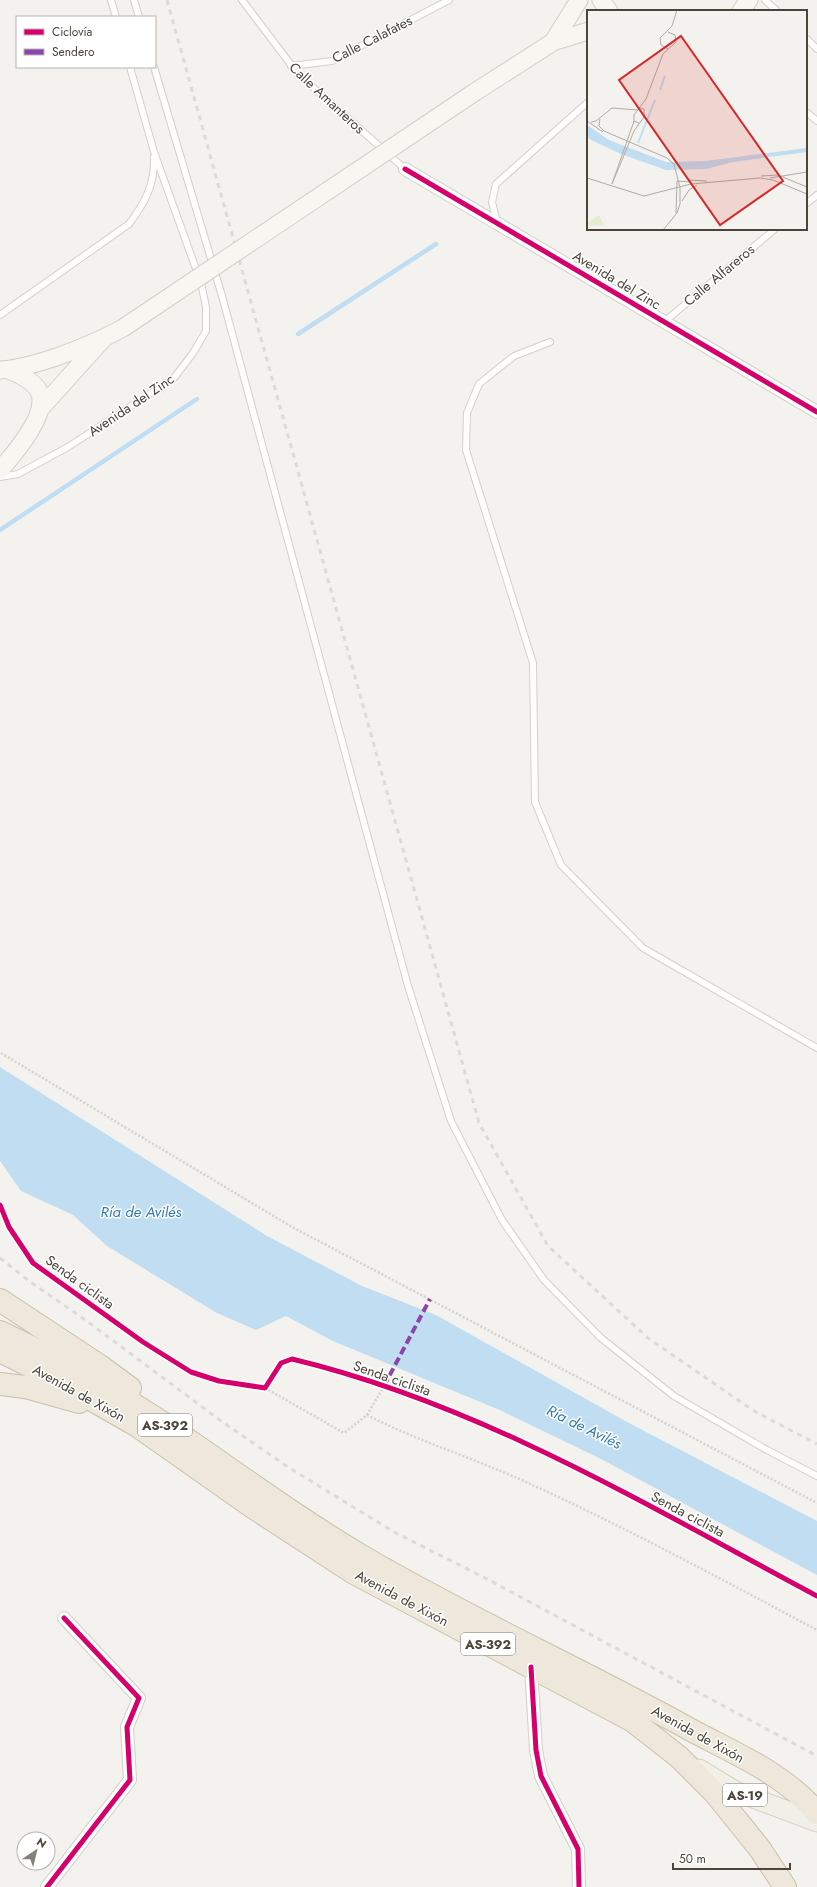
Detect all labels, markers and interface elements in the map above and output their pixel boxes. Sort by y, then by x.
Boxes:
street label: Calle Calafates [329,10,416,68]
inset map [587,10,807,230]
legend [16,16,156,68]
text: Ciclovía [52,23,93,41]
text: Sendero [52,43,95,61]
street label: Calle Amanteros [285,58,369,139]
street label: Calle Alfareros [679,239,759,311]
street label: Avenida del Zinc [569,246,665,314]
street label: Avenida del Zinc [84,369,178,441]
water label: Ría de Avilés [101,1201,182,1223]
street label: Senda ciclista [41,1250,119,1314]
street label: Senda ciclista [351,1355,433,1401]
street label: Avenida de Xixón [29,1359,129,1427]
water label: Ría de Avilés [543,1399,625,1455]
road number: AS-392 [138,1414,192,1436]
street label: Senda ciclista [648,1486,728,1542]
street label: Avenida de Xixón [352,1565,452,1631]
road number: AS-392 [461,1633,515,1655]
street label: Avenida de Xixón [648,1700,748,1768]
road number: AS-19 [723,1784,767,1806]
north arrow [16,1831,56,1871]
text: N [34,1834,50,1852]
scale bar [673,1845,790,1871]
text: 50 m [679,1850,706,1868]

